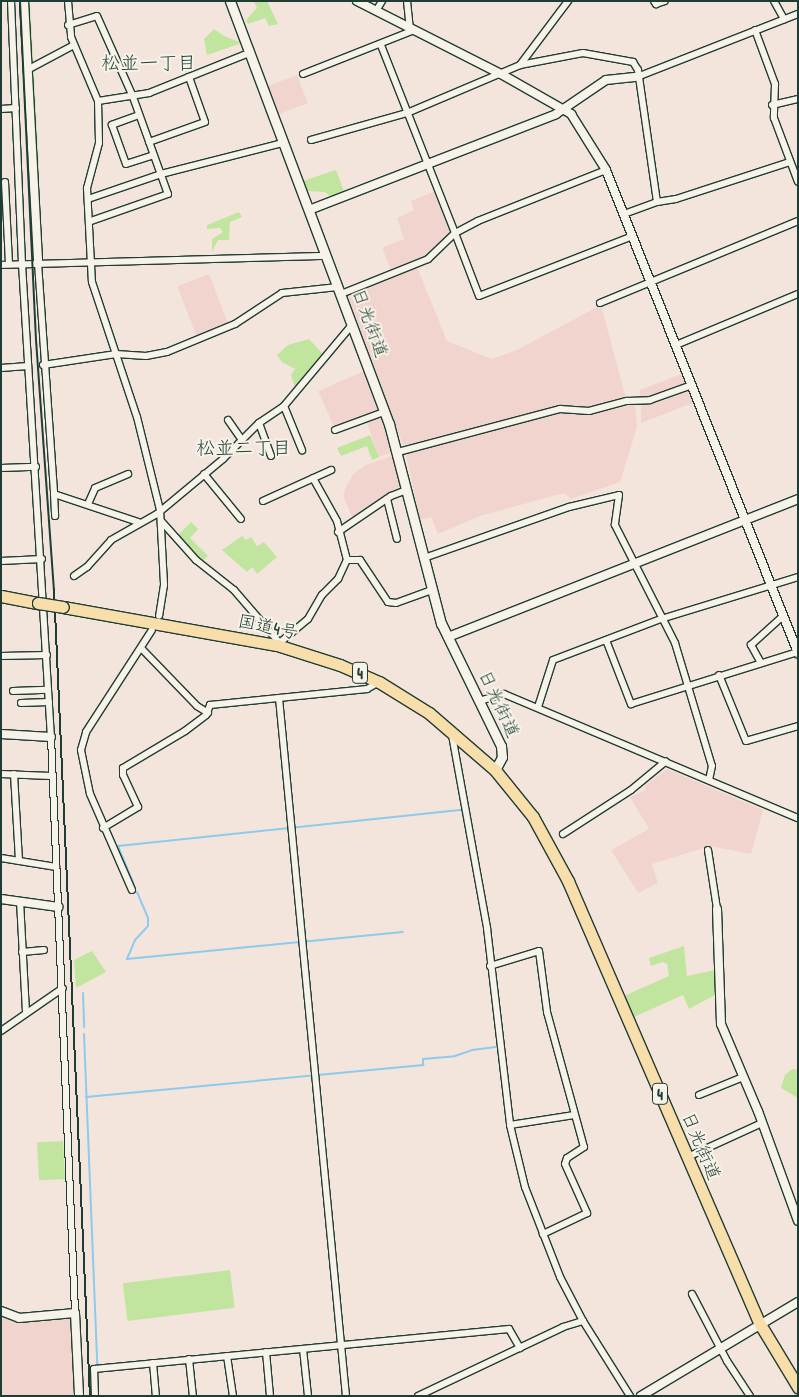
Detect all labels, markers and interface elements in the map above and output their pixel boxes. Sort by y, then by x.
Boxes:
district label: 松並一丁目 [102,52,196,74]
street label: 日光街道 [348,285,392,361]
district label: 松並二丁目 [197,437,291,459]
street label: 国道4号 [236,610,300,644]
road number: 4 [351,660,369,686]
street label: 日光街道 [474,667,524,741]
road number: 4 [651,1080,669,1108]
street label: 日光街道 [677,1109,725,1183]

